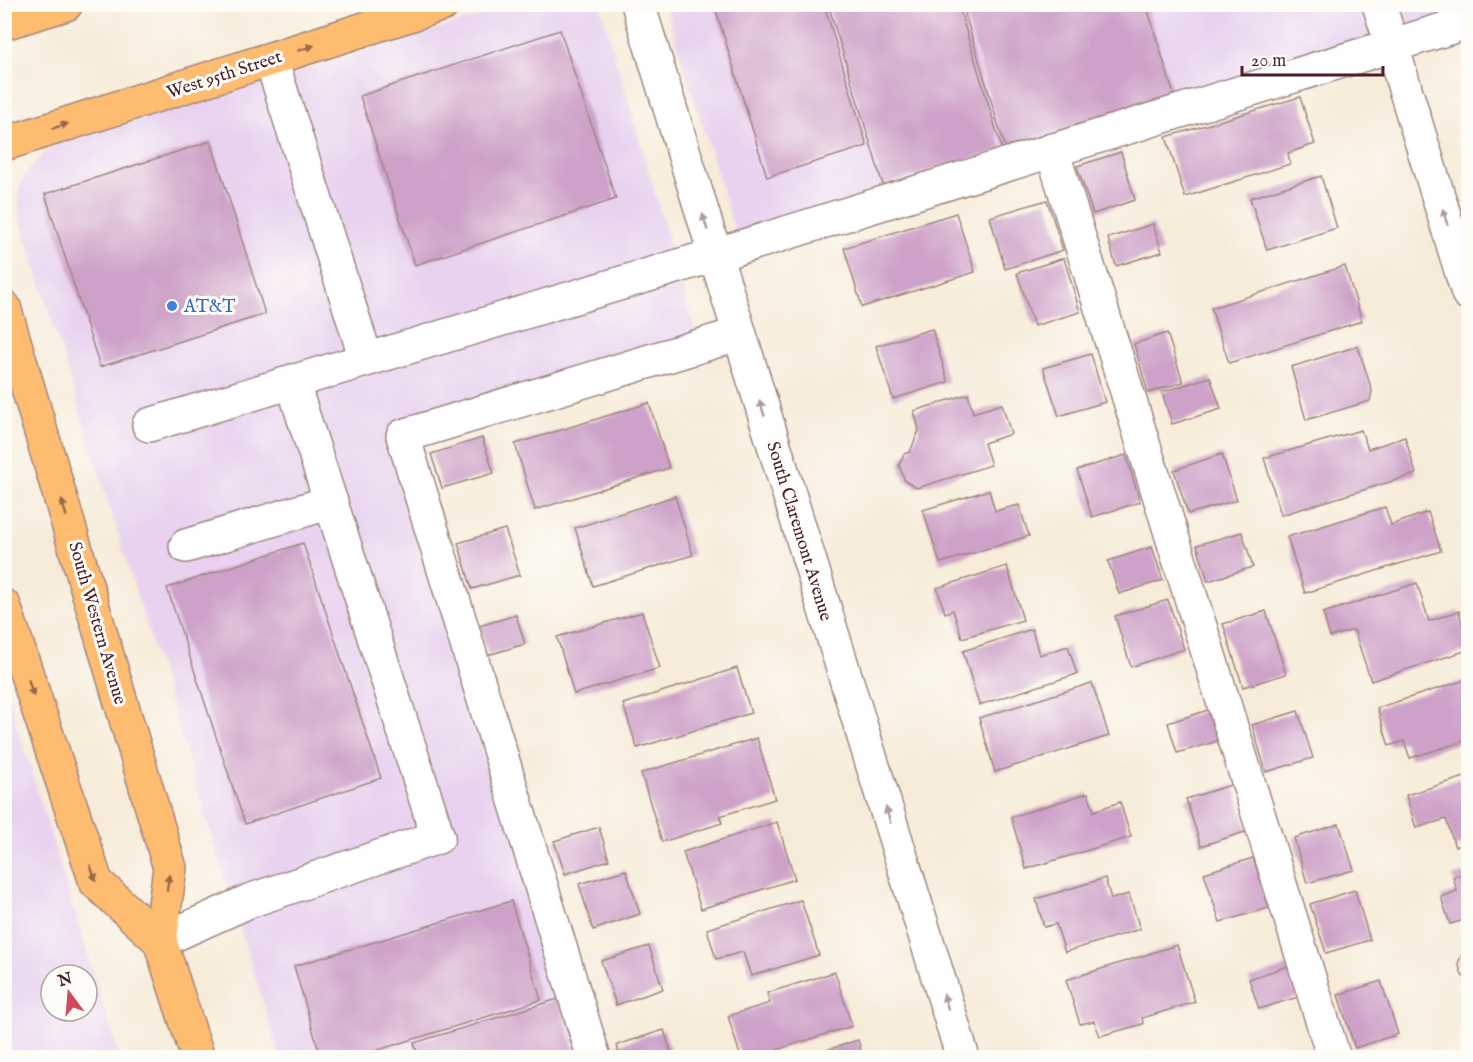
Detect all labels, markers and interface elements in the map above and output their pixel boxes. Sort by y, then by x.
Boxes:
scale bar [1242,39,1383,77]
one-way arrow [297,43,315,52]
street label: West 95th Street [164,46,285,105]
text: 20 m [1251,50,1286,73]
one-way arrow [51,121,69,130]
one-way arrow [1440,208,1449,226]
one-way arrow [700,213,709,231]
place label: AT&T [183,296,235,319]
marker: AT&T [165,299,179,313]
one-way arrow [757,399,767,417]
street label: South Claremont Avenue [760,439,837,624]
one-way arrow [59,499,68,517]
street label: South Western Avenue [62,539,131,707]
one-way arrow [27,679,37,697]
one-way arrow [883,806,892,824]
one-way arrow [88,864,98,882]
one-way arrow [163,873,172,892]
north arrow [39,963,99,1023]
text: N [55,969,75,992]
one-way arrow [941,993,950,1011]

